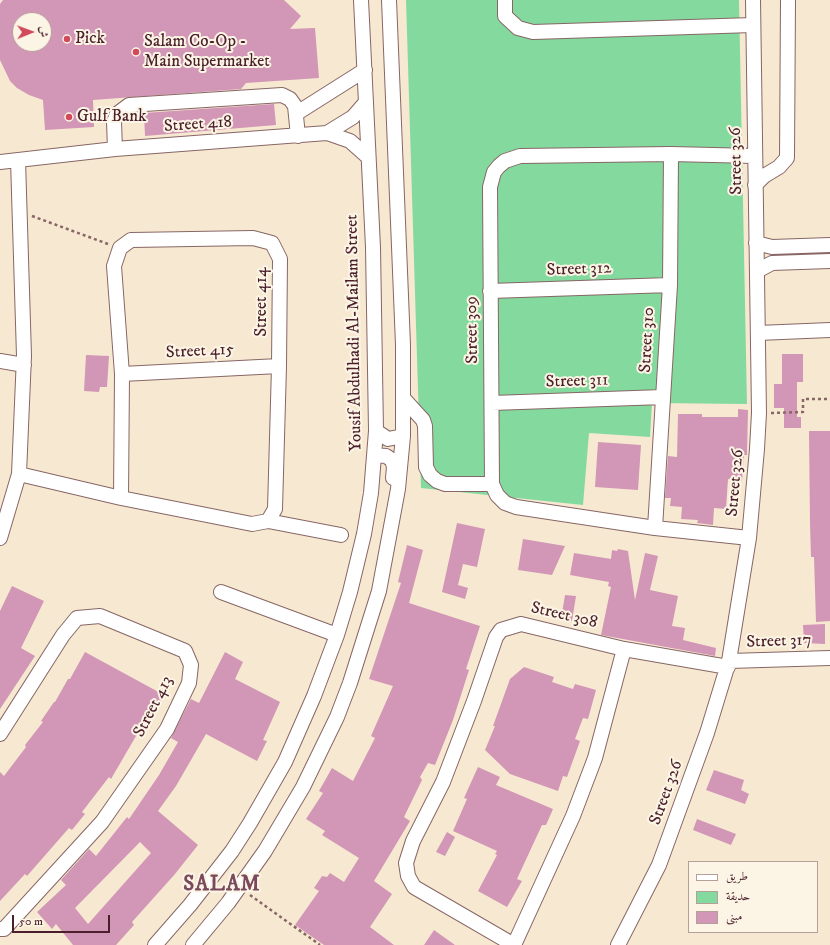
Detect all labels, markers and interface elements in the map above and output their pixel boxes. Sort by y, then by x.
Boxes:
north arrow [12,12,52,52]
text: ش [36,26,50,37]
place label: Pick [75,29,105,49]
place label: Salam Co-Op - Main Supermarket [144,32,270,72]
marker: Pick [62,34,72,44]
marker: Salam Co-Op - Main Supermarket [131,47,141,57]
place label: Gulf Bank [77,107,147,127]
marker: Gulf Bank [64,112,74,122]
street label: Street 418 [163,112,233,138]
street label: Street 326 [726,127,748,195]
street label: Yousif Abdulhadi Al-Mailam Street [343,214,367,452]
street label: Street 312 [546,259,612,281]
street label: Street 414 [252,267,272,337]
street label: Street 309 [462,296,484,364]
street label: Street 310 [636,307,660,373]
street label: Street 415 [165,340,235,364]
street label: Street 311 [545,371,609,393]
street label: Street 326 [723,449,749,517]
street label: Street 308 [529,598,599,634]
street label: Street 317 [746,631,812,653]
street label: Street 413 [130,673,178,741]
street label: Street 326 [646,758,688,828]
legend [688,861,818,933]
text: طريق [726,869,748,884]
district label: SALAM [183,873,261,899]
text: حديقة [726,889,750,904]
scale bar [14,907,112,933]
text: مبنى [726,909,742,924]
text: 50 m [19,914,43,929]

